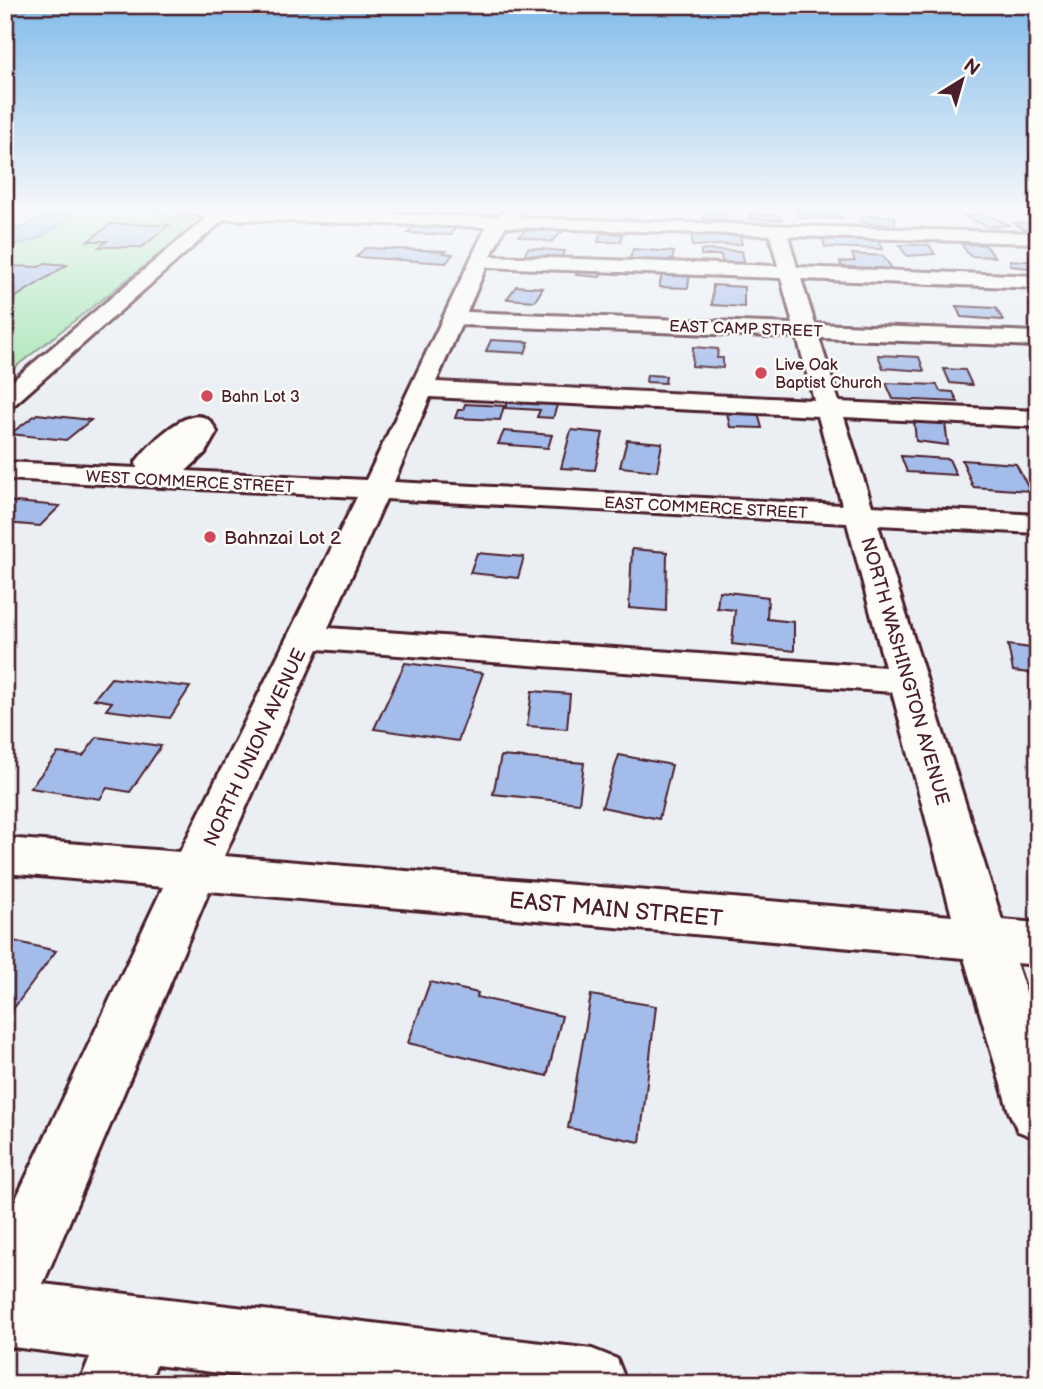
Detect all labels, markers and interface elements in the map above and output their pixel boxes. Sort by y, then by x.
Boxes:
north arrow [928,46,998,116]
text: N [959,54,984,81]
street label: EAST CAMP STREET [669,317,823,342]
place label: Live Oak Baptist Church [775,356,882,393]
marker: Live Oak Baptist Church [753,365,769,381]
marker: Bahn Lot 3 [199,388,215,404]
place label: Bahn Lot 3 [221,388,300,407]
street label: WEST COMMERCE STREET [85,468,295,497]
street label: EAST COMMERCE STREET [604,494,809,523]
place label: Bahnzai Lot 2 [224,527,342,550]
marker: Bahnzai Lot 2 [202,529,218,545]
street label: NORTH WASHINGTON AVENUE [855,535,954,808]
street label: NORTH UNION AVENUE [199,645,311,850]
street label: EAST MAIN STREET [508,887,724,933]

